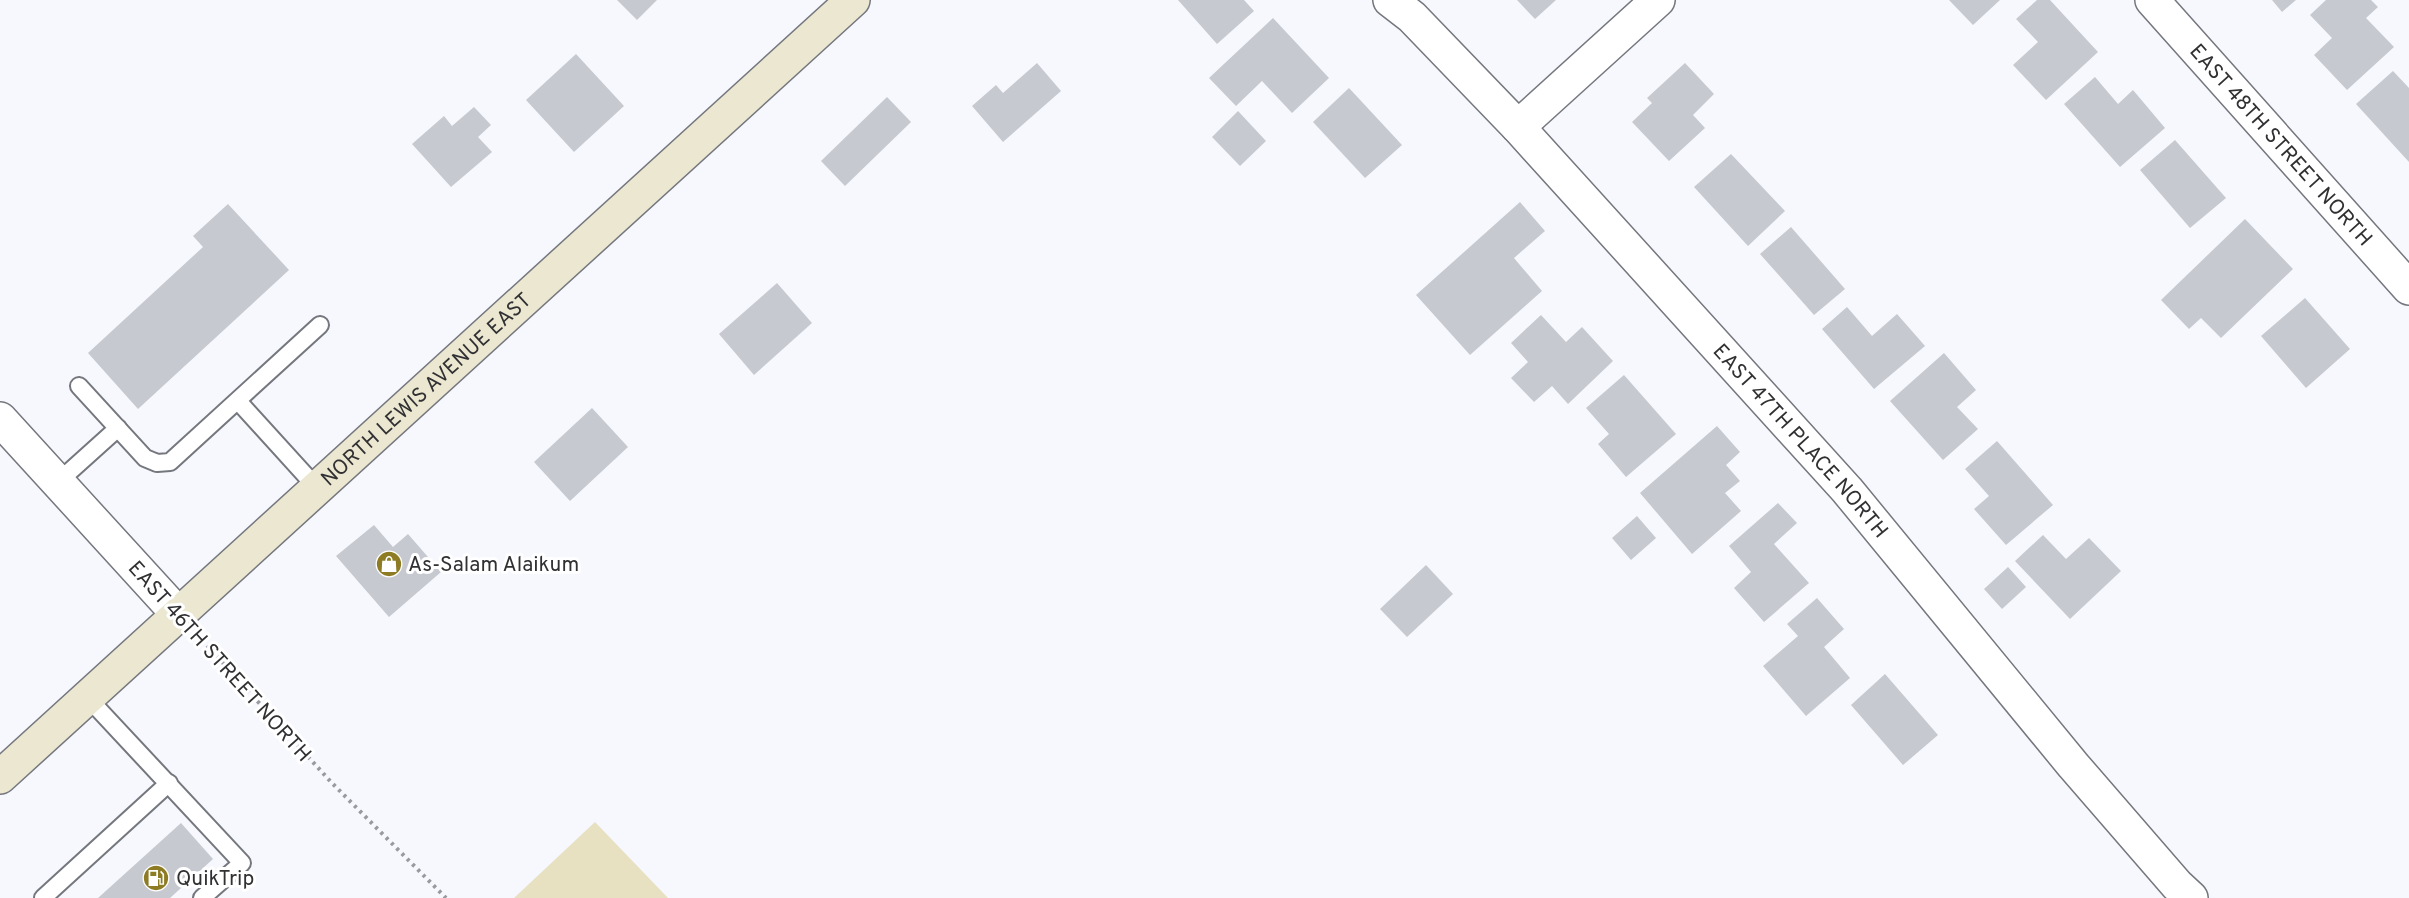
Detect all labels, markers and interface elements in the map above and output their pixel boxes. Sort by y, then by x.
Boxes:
street label: EAST 48TH STREET NORTH [2183,39,2377,253]
street label: NORTH LEWIS AVENUE EAST [316,287,538,493]
street label: EAST 47TH PLACE NORTH [1706,339,1893,545]
shop icon: As-Salam Alaikum [374,549,404,579]
place label: As-Salam Alaikum [408,552,579,579]
street label: EAST 46TH STREET NORTH [121,556,316,768]
fuel station icon: QuikTrip [141,863,171,893]
place label: QuikTrip [176,866,254,893]

